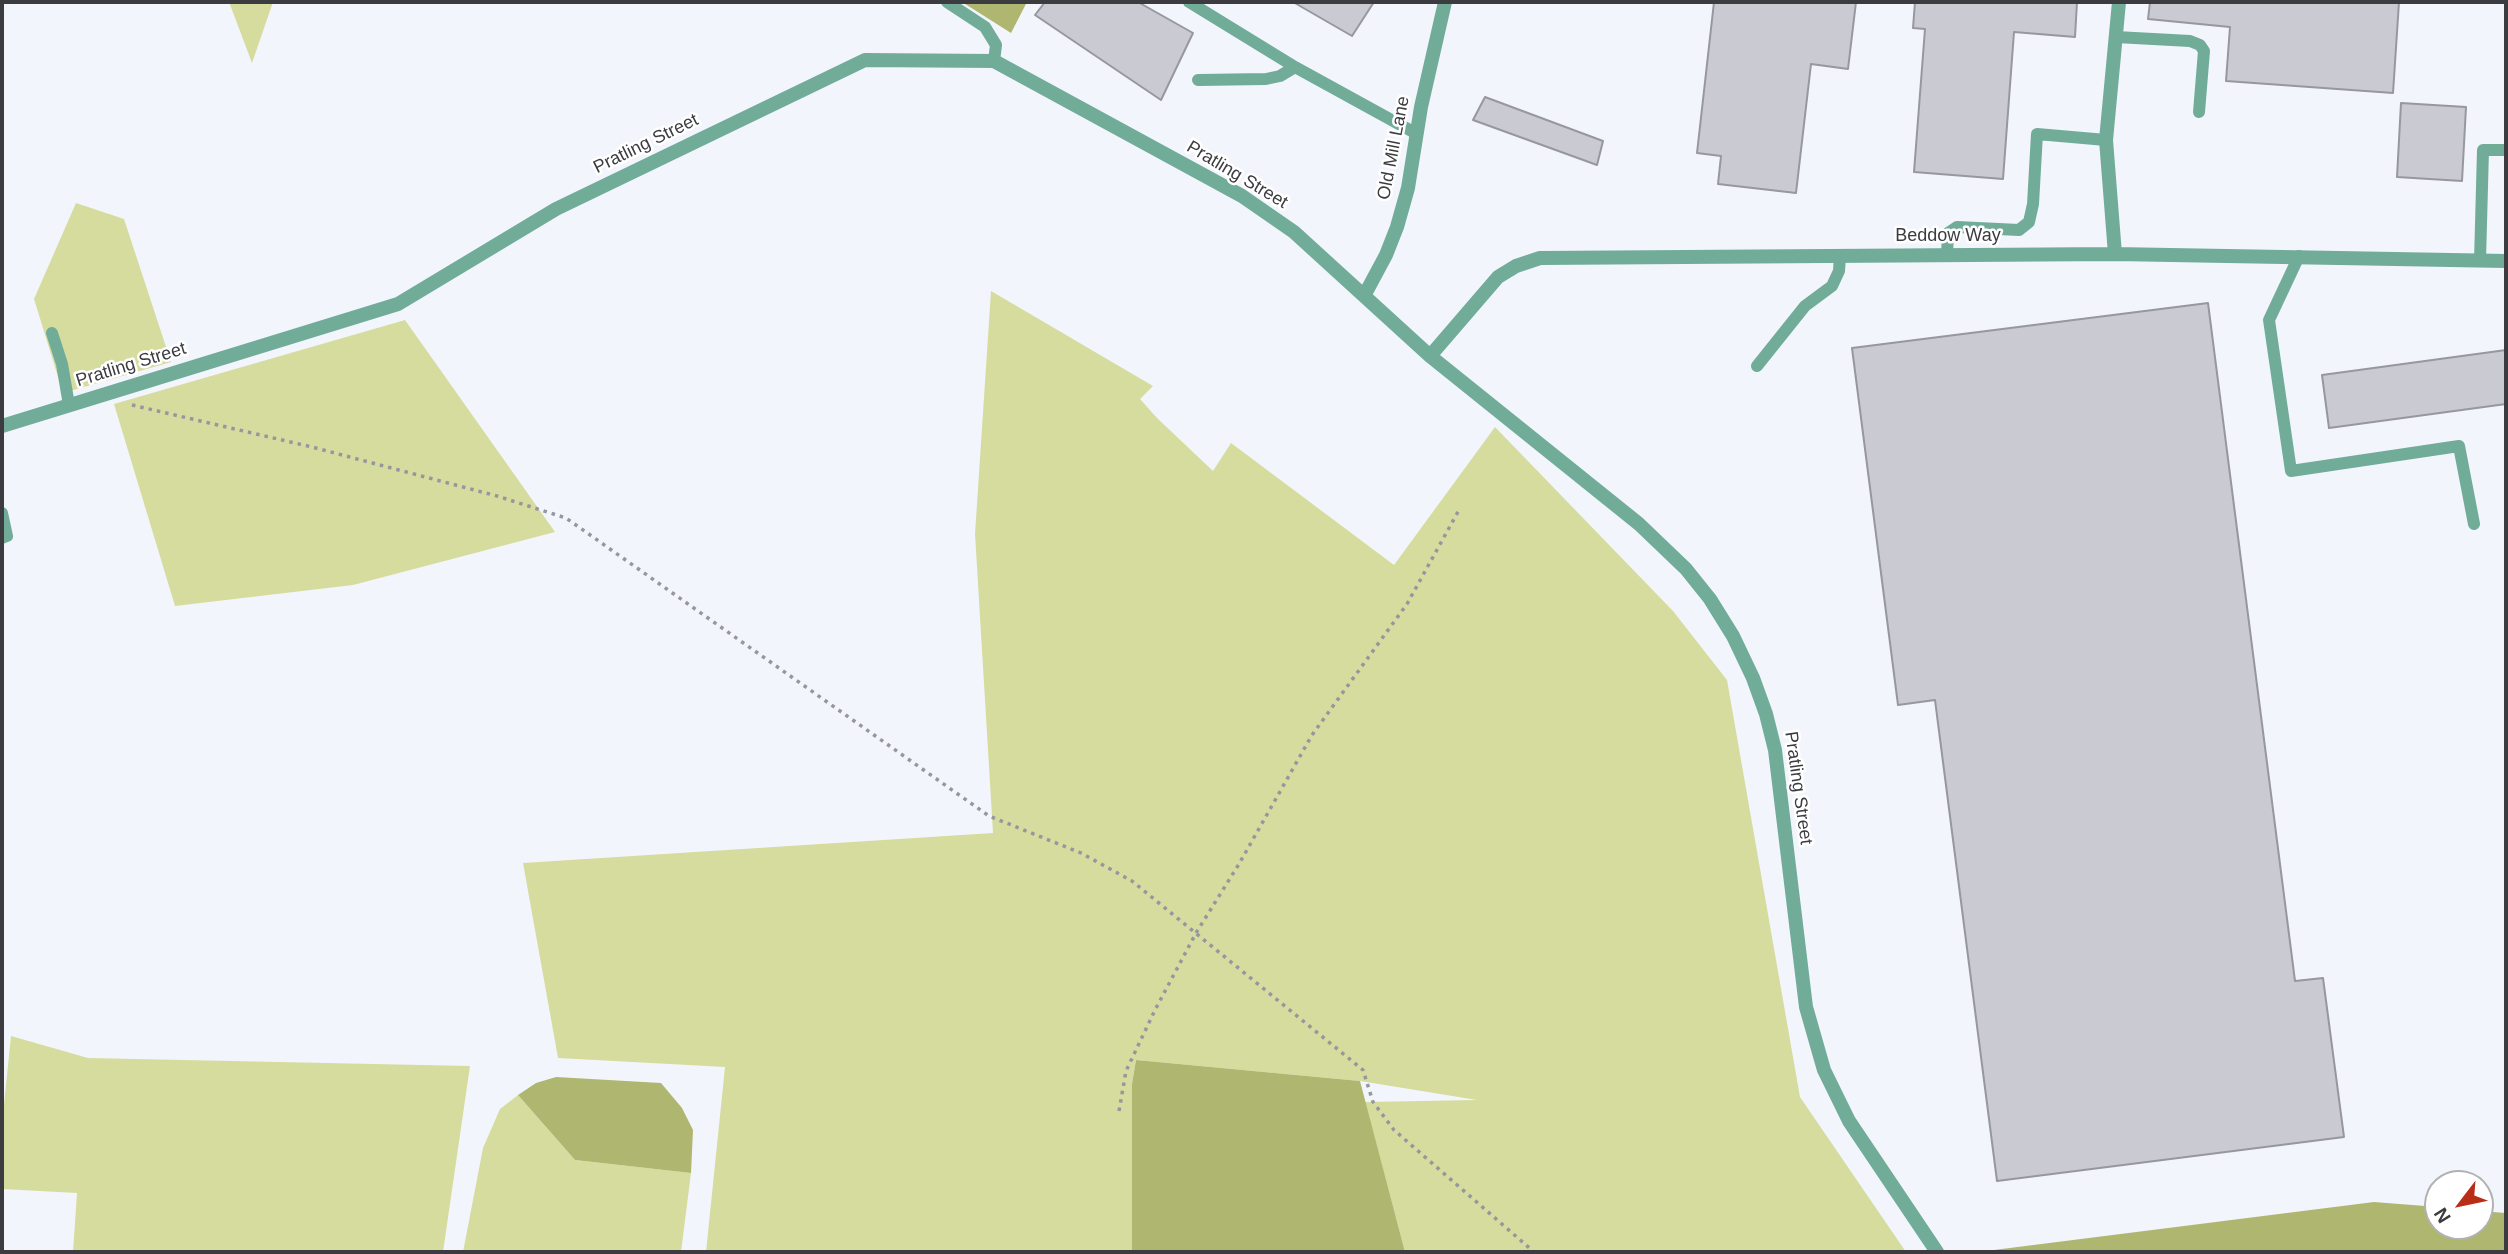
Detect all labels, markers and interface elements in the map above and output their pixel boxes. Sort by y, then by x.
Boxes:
street label: Old Mill Lane [1373,94,1415,202]
street label: Pratling Street [590,109,702,179]
street label: Pratling Street [1183,136,1291,214]
street label: Beddow Way [1895,225,2001,247]
street label: Pratling Street [73,338,189,392]
street label: Pratling Street [1779,730,1817,846]
north arrow [2424,1170,2494,1240]
text: N [2430,1204,2455,1227]

